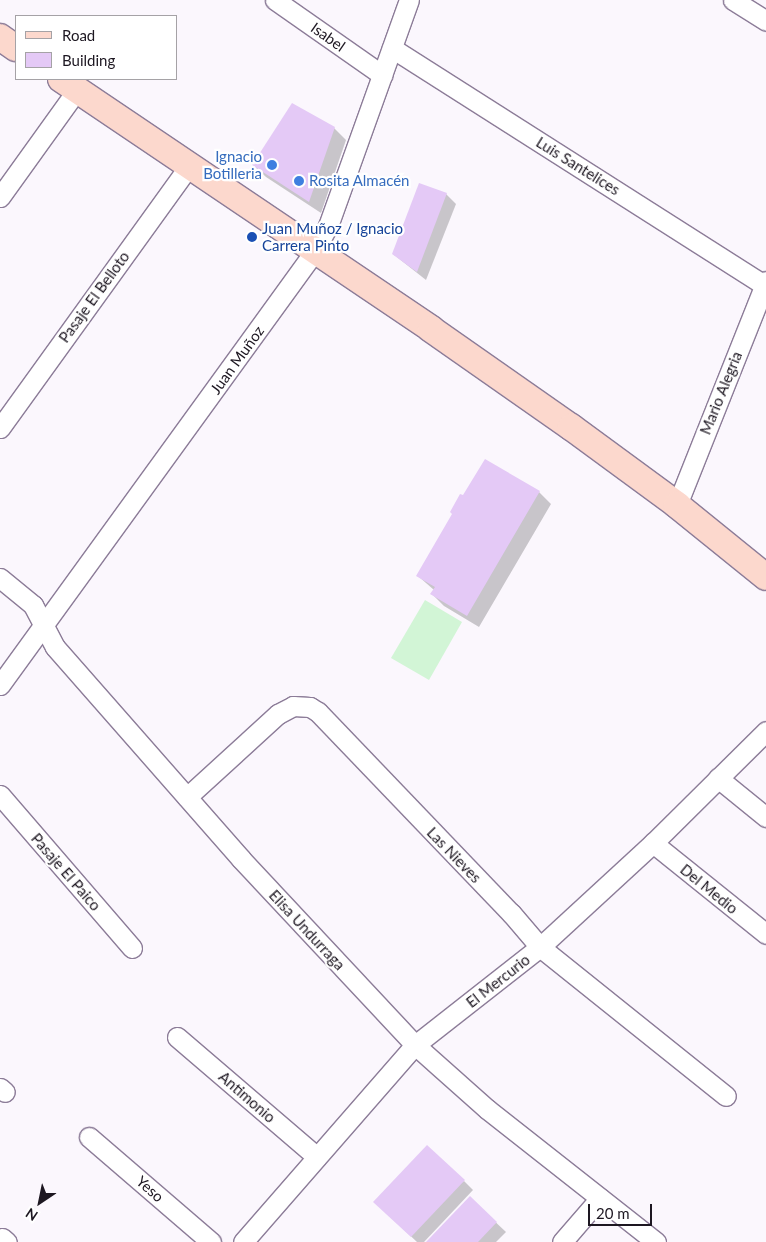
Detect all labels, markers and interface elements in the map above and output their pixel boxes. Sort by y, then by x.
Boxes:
legend [15,15,178,80]
street label: Isabel [307,19,349,55]
text: Road [62,26,95,44]
text: Building [62,51,115,69]
street label: Luis Santelices [533,133,623,199]
place label: Ignacio Botilleria [203,147,262,182]
marker: Ignacio Botilleria [266,159,278,171]
place label: Rosita Almacén [309,172,410,190]
marker: Rosita Almacén [293,175,305,187]
place label: Juan Muñoz / Ignacio Carrera Pinto [262,219,403,254]
marker: Juan Muñoz / Ignacio Carrera Pinto [246,231,258,243]
street label: Pasaje El Belloto [55,248,133,346]
street label: Juan Muñoz [206,322,268,398]
street label: Mario Alegria [696,349,746,437]
street label: Las Nieves [423,824,485,886]
street label: Pasaje El Paico [27,830,105,914]
street label: Del Medio [677,860,741,918]
street label: Elisa Undurraga [265,886,349,974]
street label: El Mercurio [463,951,533,1011]
street label: Antimonio [215,1068,279,1126]
street label: Yeso [133,1172,167,1206]
north arrow [15,1177,65,1227]
scale bar [591,1194,655,1226]
text: 20 m [596,1204,630,1222]
text: N [22,1205,41,1225]

